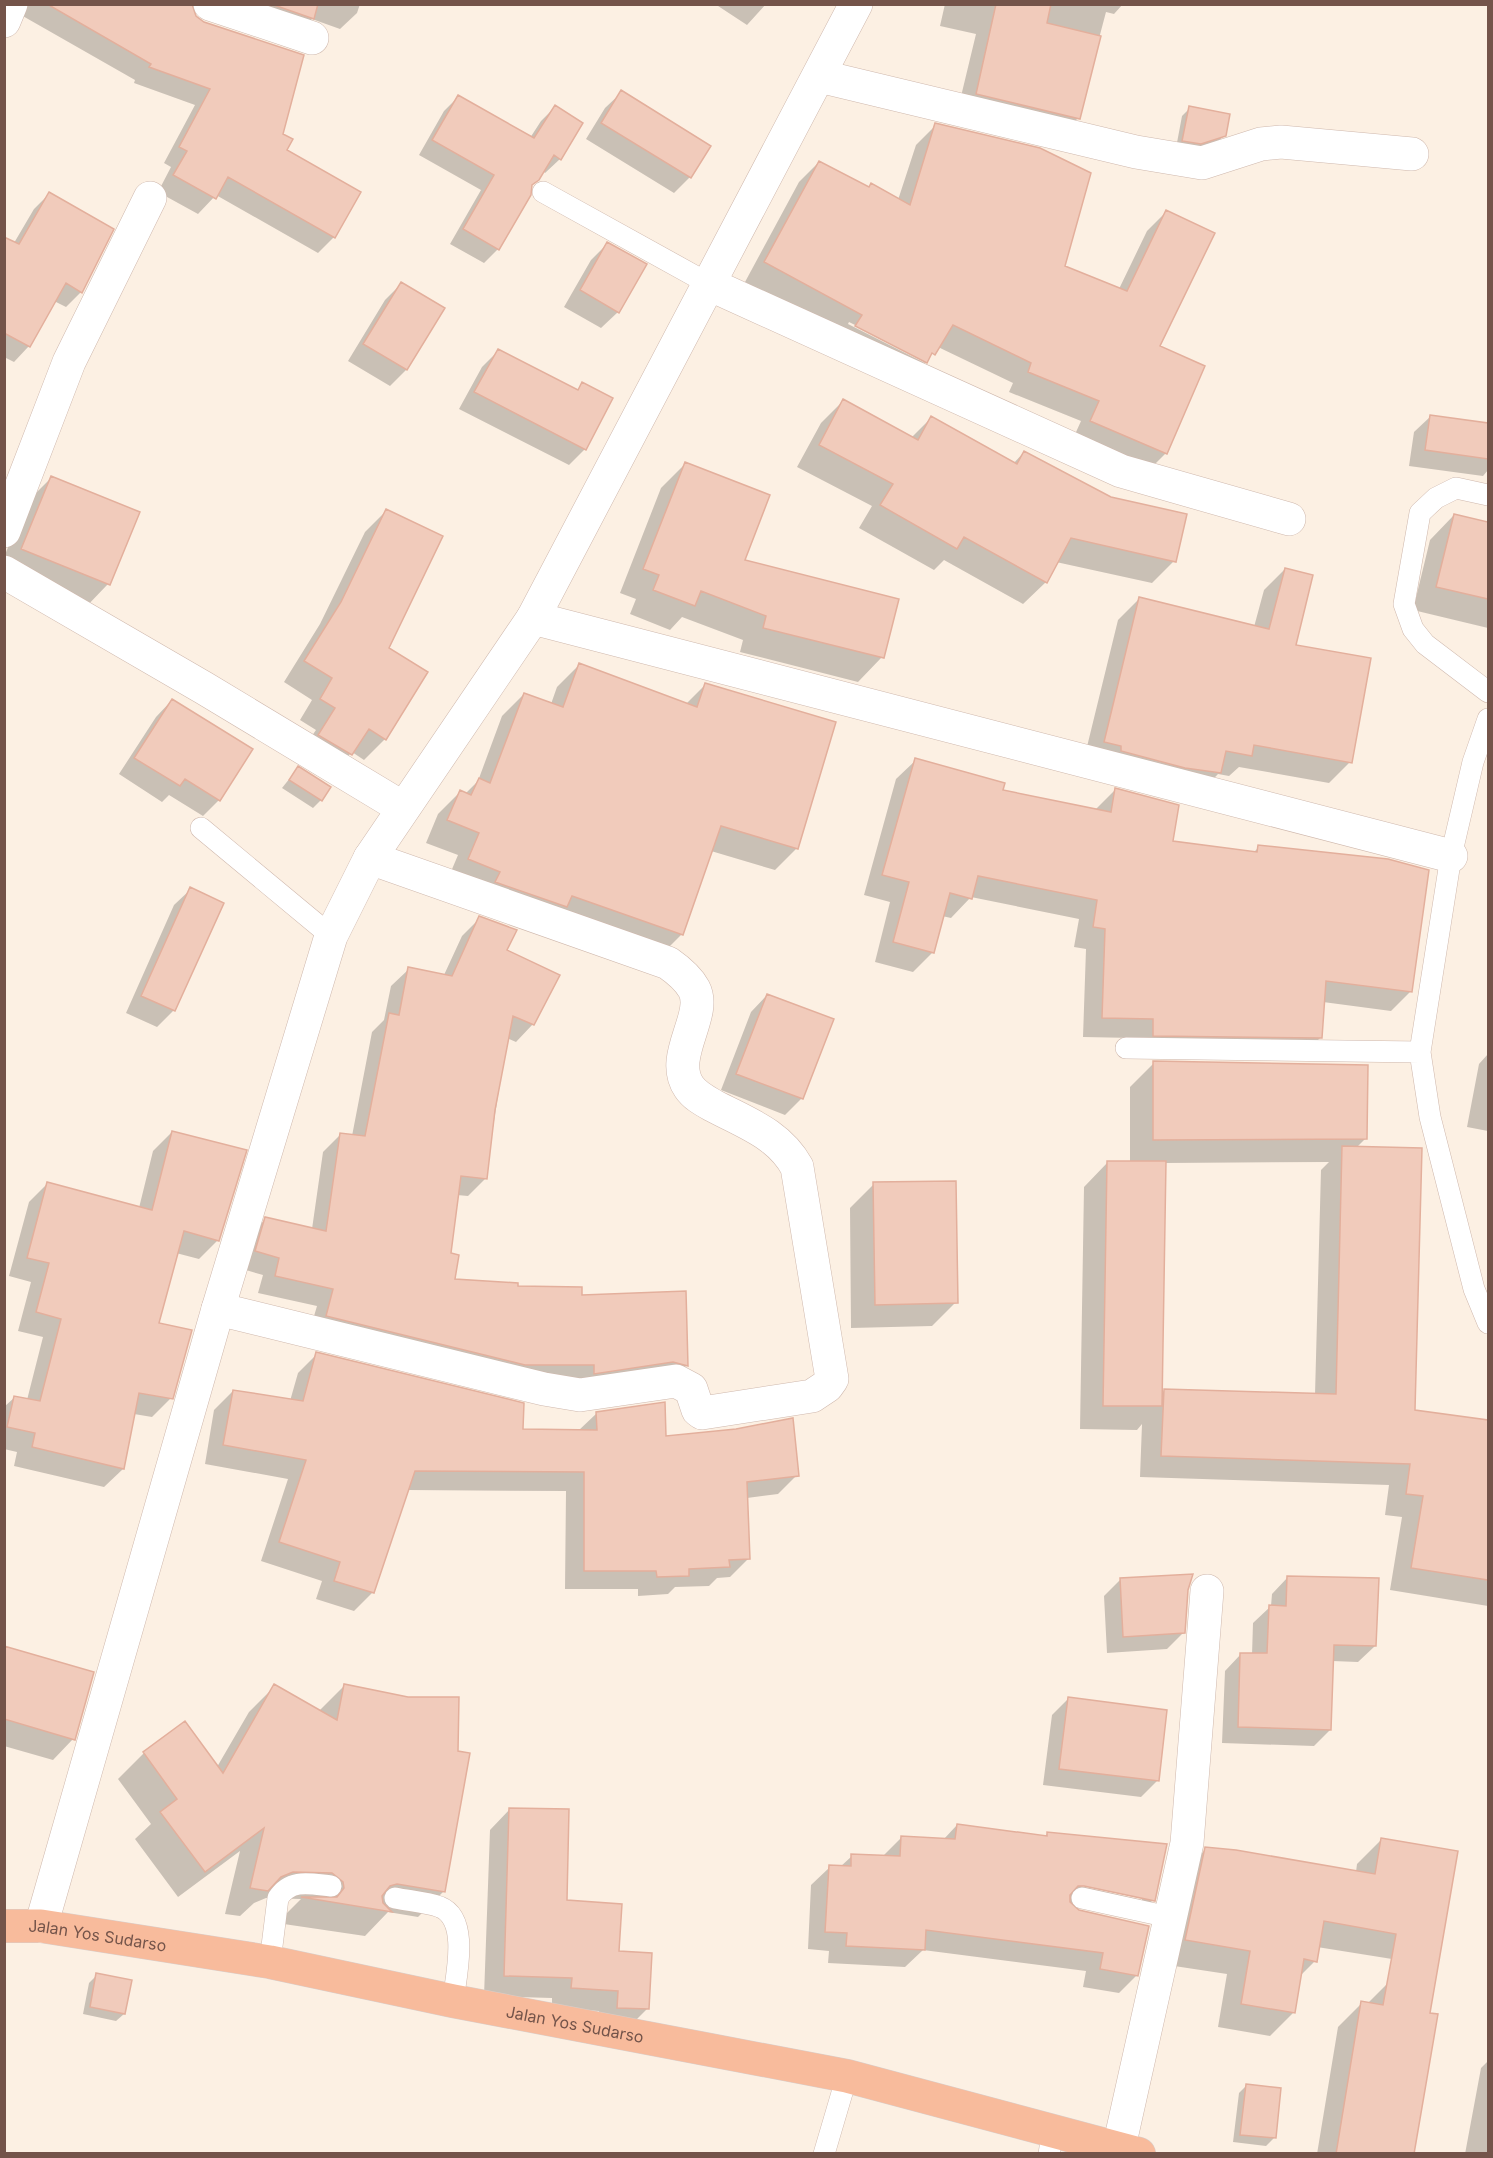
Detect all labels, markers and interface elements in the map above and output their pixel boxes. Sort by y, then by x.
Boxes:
street label: Jalan Yos Sudarso [28,1916,168,1956]
street label: Jalan Yos Sudarso [504,2001,645,2047]

